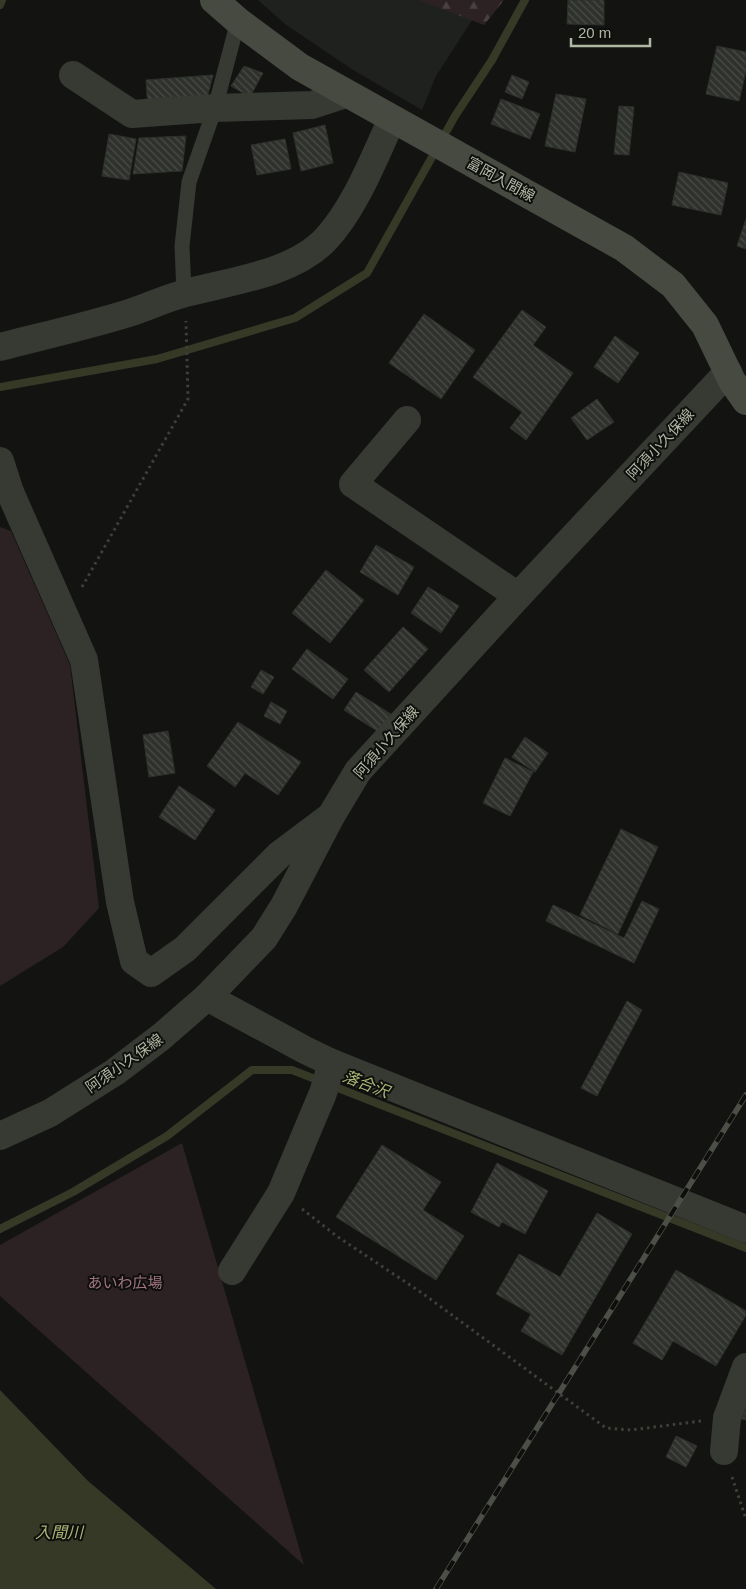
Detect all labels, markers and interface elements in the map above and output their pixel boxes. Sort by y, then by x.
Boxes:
scale bar [571,15,650,47]
text: 20 m [578,24,611,41]
street label: 富岡入間線 [464,153,538,205]
street label: 阿須小久保線 [623,405,697,483]
street label: 阿須小久保線 [350,702,422,782]
street label: 阿須小久保線 [82,1030,166,1096]
water label: 落合沢 [341,1067,393,1101]
park label: あいわ広場 [87,1274,163,1291]
water label: 入間川 [35,1524,85,1541]

